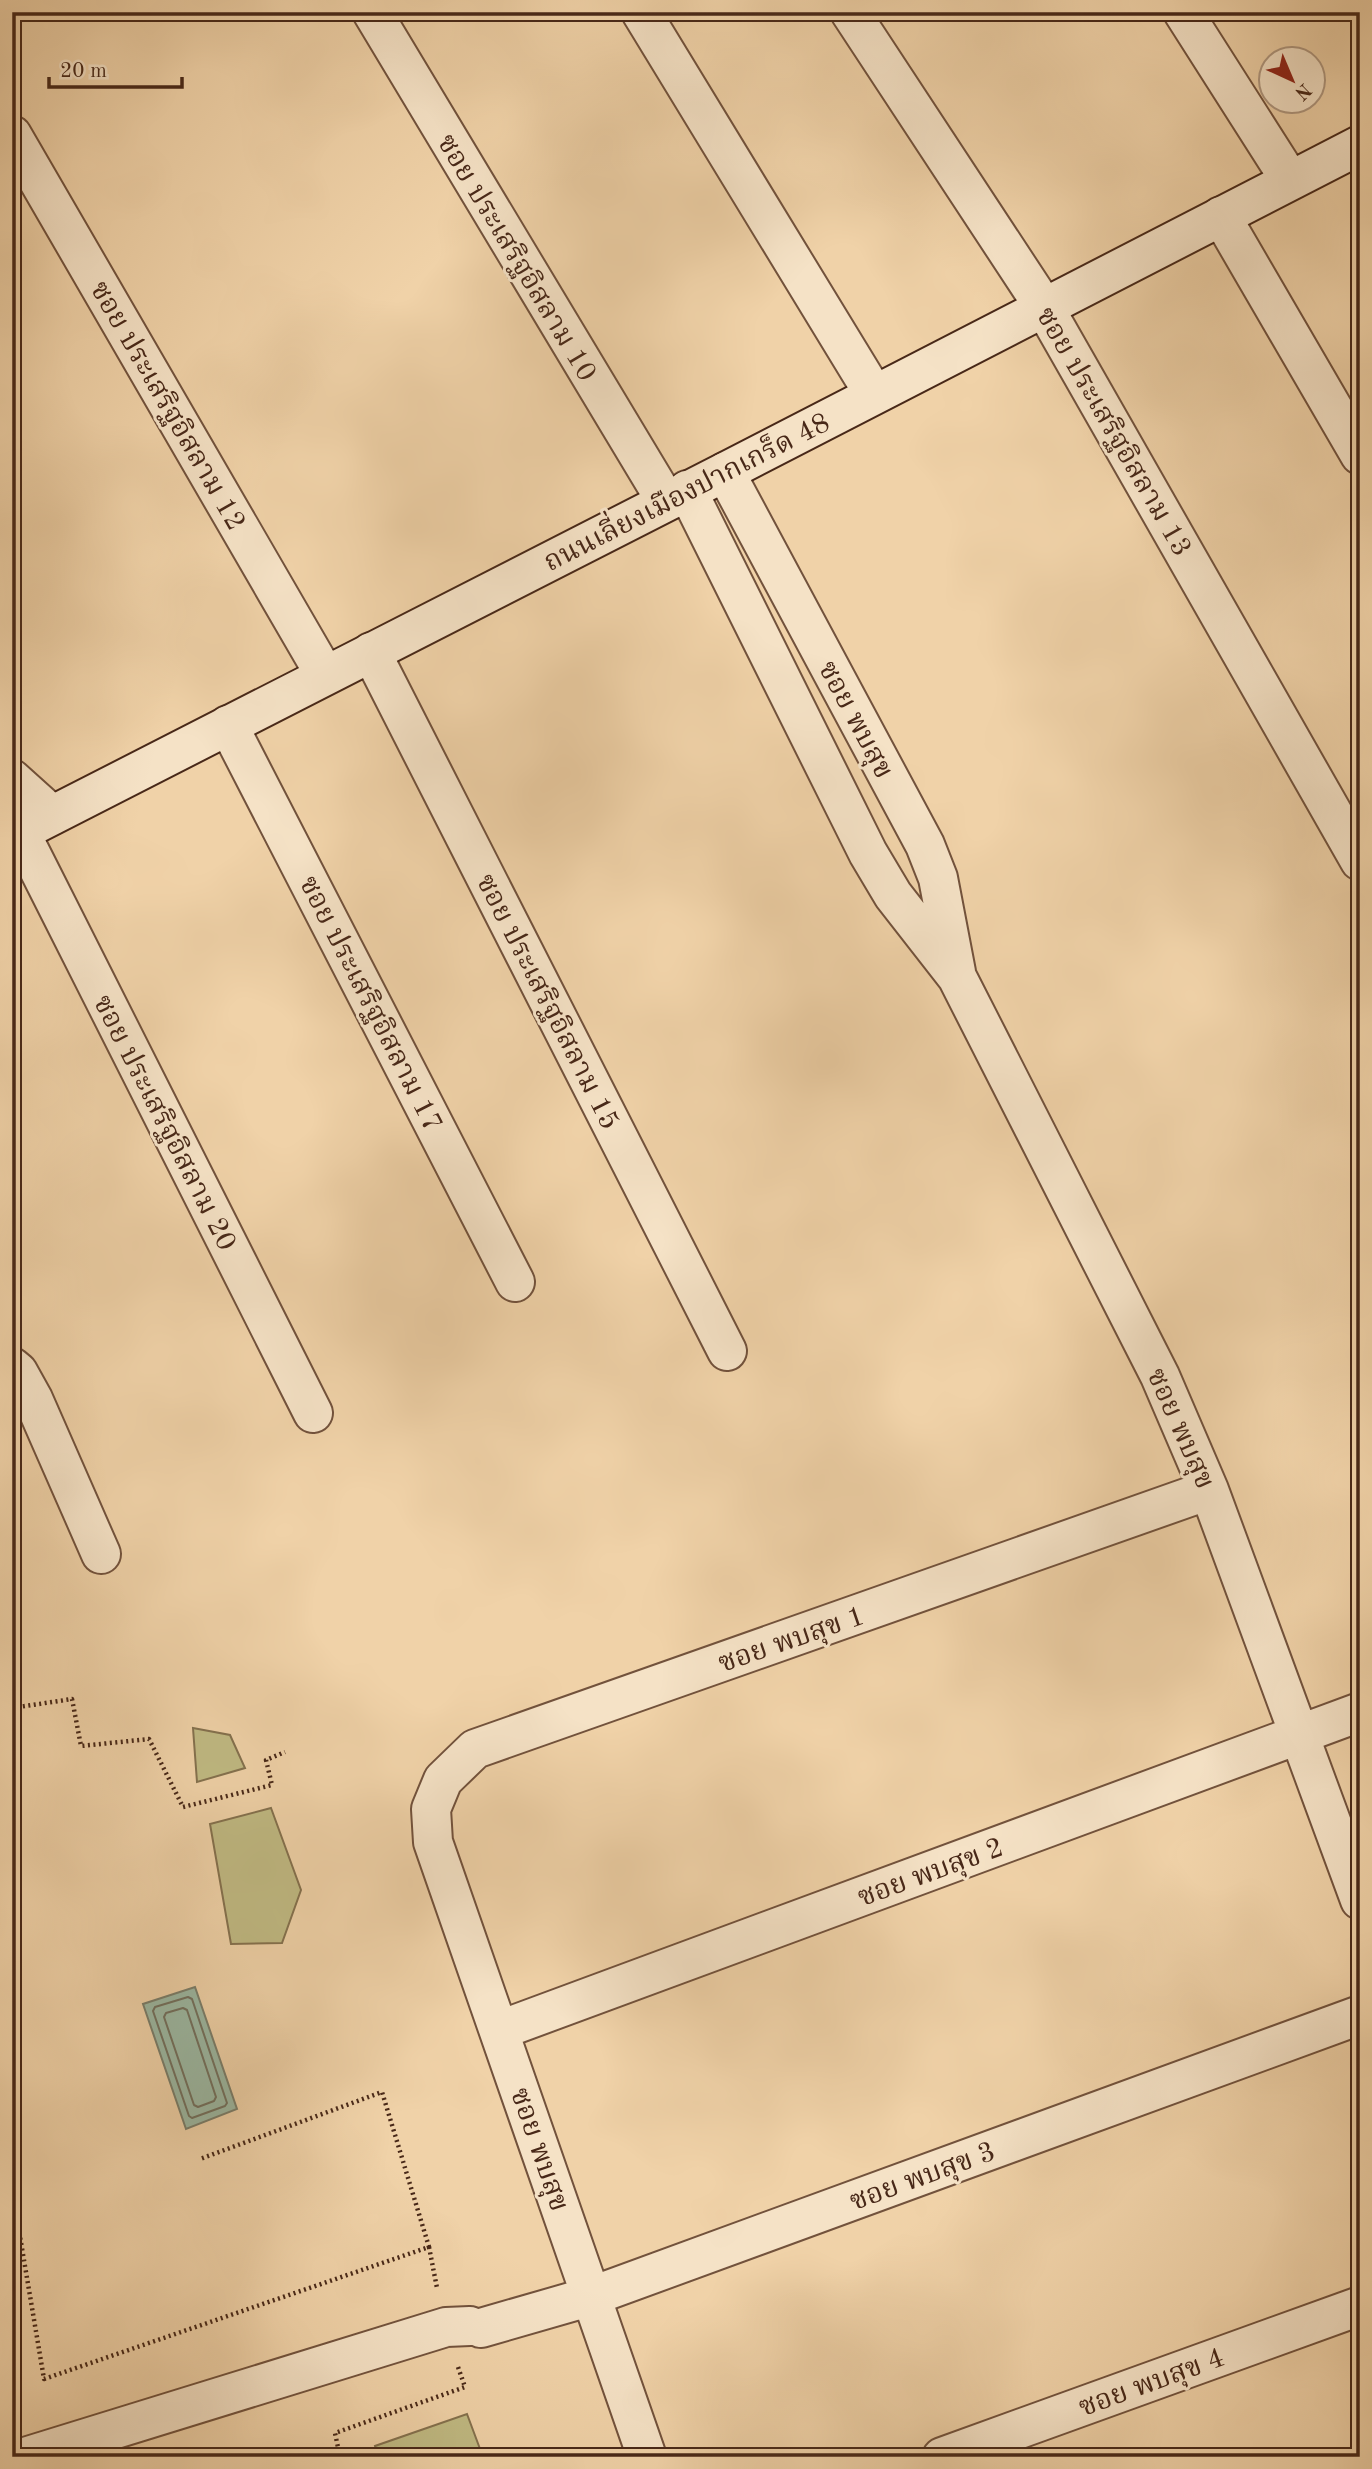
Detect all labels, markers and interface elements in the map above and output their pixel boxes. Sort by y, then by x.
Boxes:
scale bar [49,46,182,90]
north arrow [1256,46,1326,116]
text: 20 m [60,61,107,82]
text: N [1290,79,1314,103]
street label: ซอย ประเสริฐอิสลาม 10 [430,129,603,387]
street label: ซอย ประเสริฐอิสลาม 12 [83,276,252,536]
street label: ซอย ประเสริฐอิสลาม 13 [1029,302,1198,562]
street label: ถนนเลี่ยงเมืองปากเกร็ด 48 [536,401,835,578]
street label: ซอย พบสุข [810,657,897,785]
street label: ซอย ประเสริฐอิสลาม 15 [469,869,626,1135]
street label: ซอย ประเสริฐอิสลาม 17 [292,871,449,1137]
street label: ซอย ประเสริฐอิสลาม 20 [86,990,243,1256]
street label: ซอย พบสุข [1139,1365,1218,1494]
street label: ซอย พบสุข 1 [715,1603,869,1681]
street label: ซอย พบสุข 2 [855,1835,1008,1915]
street label: ซอย พบสุข [502,2085,572,2216]
street label: ซอย พบสุข 3 [847,2139,1000,2219]
street label: ซอย พบสุข 4 [1076,2345,1229,2425]

